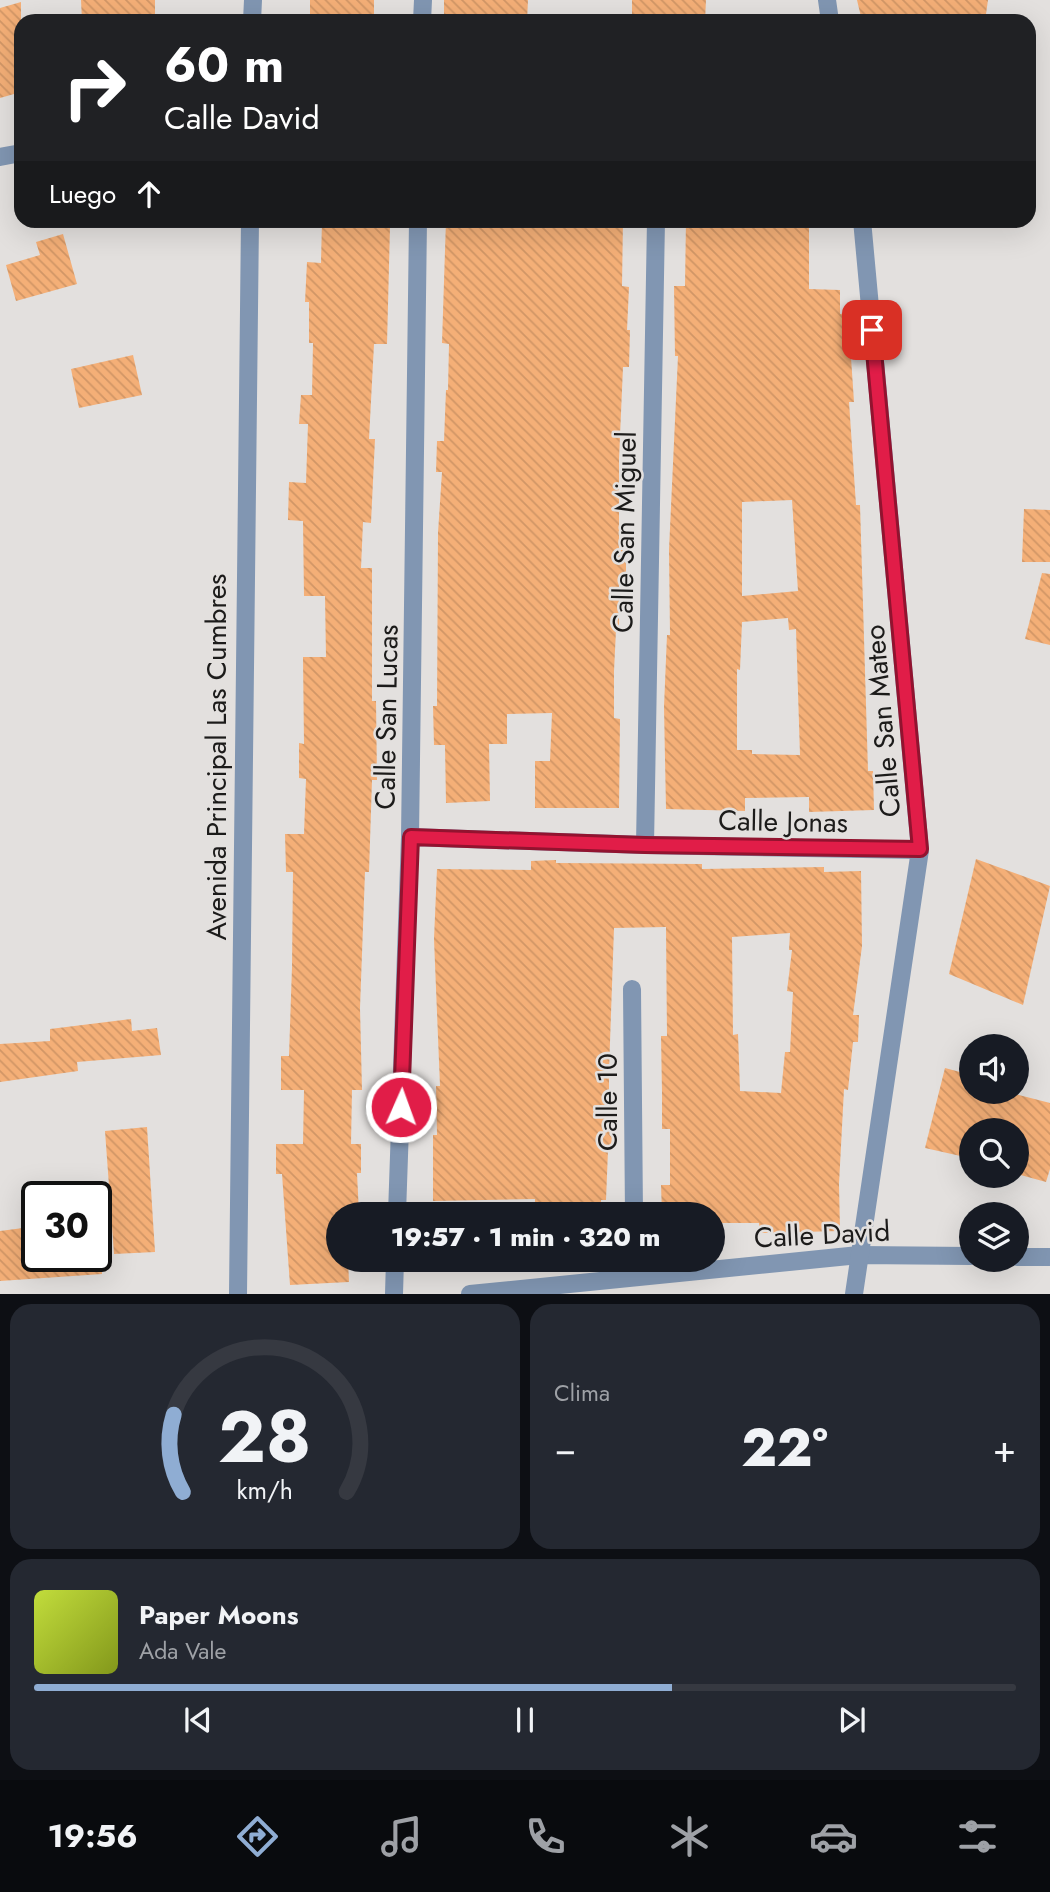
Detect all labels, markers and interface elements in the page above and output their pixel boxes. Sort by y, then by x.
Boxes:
text: 60 m [164,30,284,100]
icon: right [49,42,140,133]
text: Calle David [164,95,320,141]
text: Luego [49,175,116,213]
icon: ahead [130,175,168,213]
pin [842,300,902,360]
icon: arrive [853,311,891,349]
street label: Calle San Miguel [602,431,647,633]
street label: Avenida Principal Las Cumbres [196,574,237,940]
street label: Calle San Mateo [854,623,911,819]
street label: Calle San Lucas [364,624,409,810]
street label: Calle Jonas [718,800,848,843]
map controls [959,1034,1029,1272]
button: sound [959,1034,1029,1104]
street label: Calle 10 [587,1053,628,1151]
position arrow [364,1070,438,1144]
button: search [959,1118,1029,1188]
speed limit sign: 30 [21,1181,112,1272]
button: layers [959,1202,1029,1272]
street label: Calle David [753,1210,891,1259]
text: 19:57 · 1 min · 320 m [391,1218,660,1256]
text: Clima [554,1376,610,1410]
text: 28 [218,1385,312,1490]
text: 22° [741,1410,828,1486]
text: − [554,1421,576,1476]
text: + [993,1421,1016,1476]
text: km/h [237,1472,293,1508]
text: Paper Moons [139,1596,299,1634]
text: Ada Vale [139,1634,226,1668]
icon: previous [179,1701,217,1739]
icon: pause [506,1701,544,1739]
icon: next [833,1701,871,1739]
icon: directions [233,1812,282,1861]
icon: music [377,1812,426,1861]
icon: phone [521,1812,570,1861]
icon: climate [665,1812,714,1861]
icon: car [809,1812,858,1861]
icon: filters [953,1812,1002,1861]
text: 19:56 [48,1813,138,1859]

